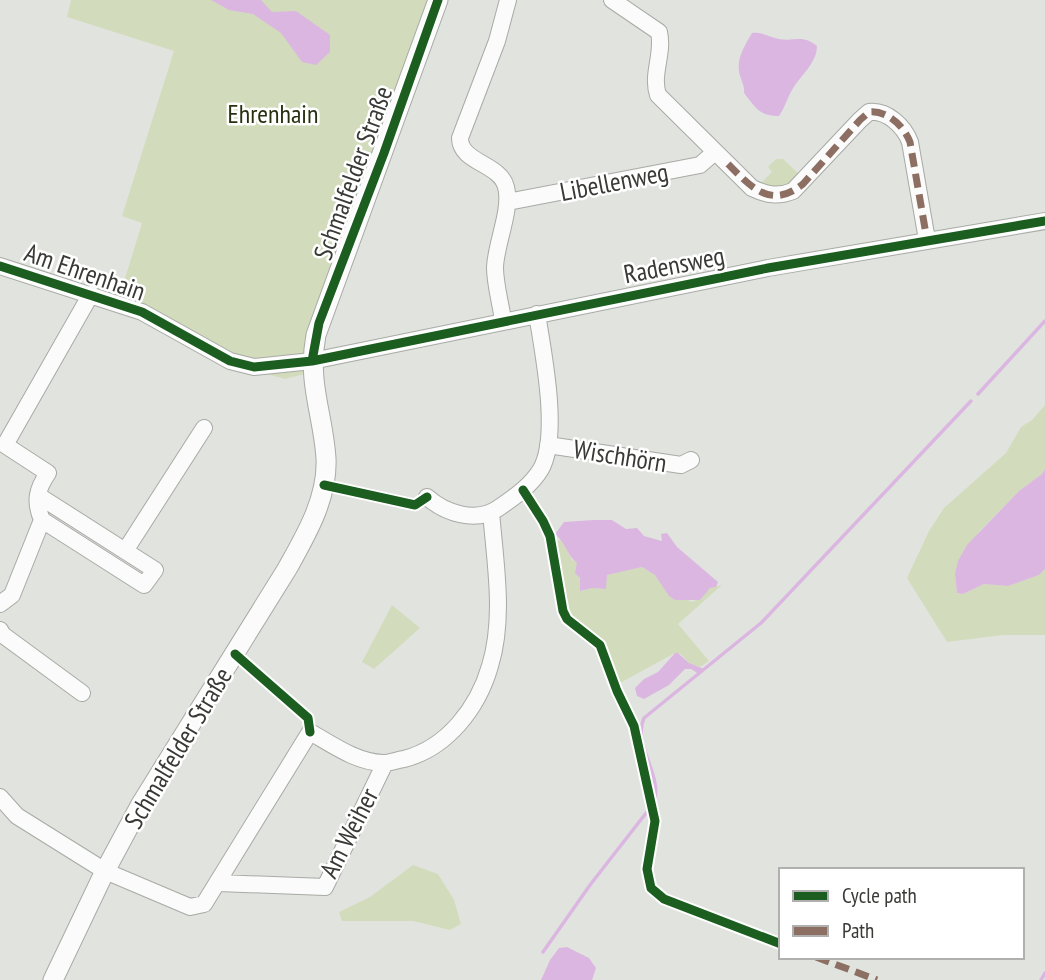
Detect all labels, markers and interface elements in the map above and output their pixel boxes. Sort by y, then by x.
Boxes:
street label: Schmalfelder Straße [306,82,399,264]
park label: Ehrenhain [228,97,318,130]
street label: Libellenweg [557,155,671,208]
street label: Am Ehrenhain [20,235,150,308]
street label: Radensweg [621,239,727,290]
street label: Wischhörn [571,432,669,479]
street label: Schmalfelder Straße [116,661,239,834]
street label: Am Weiher [312,782,385,883]
legend [779,868,1024,959]
text: Cycle path [842,882,917,909]
text: Path [842,917,874,944]

